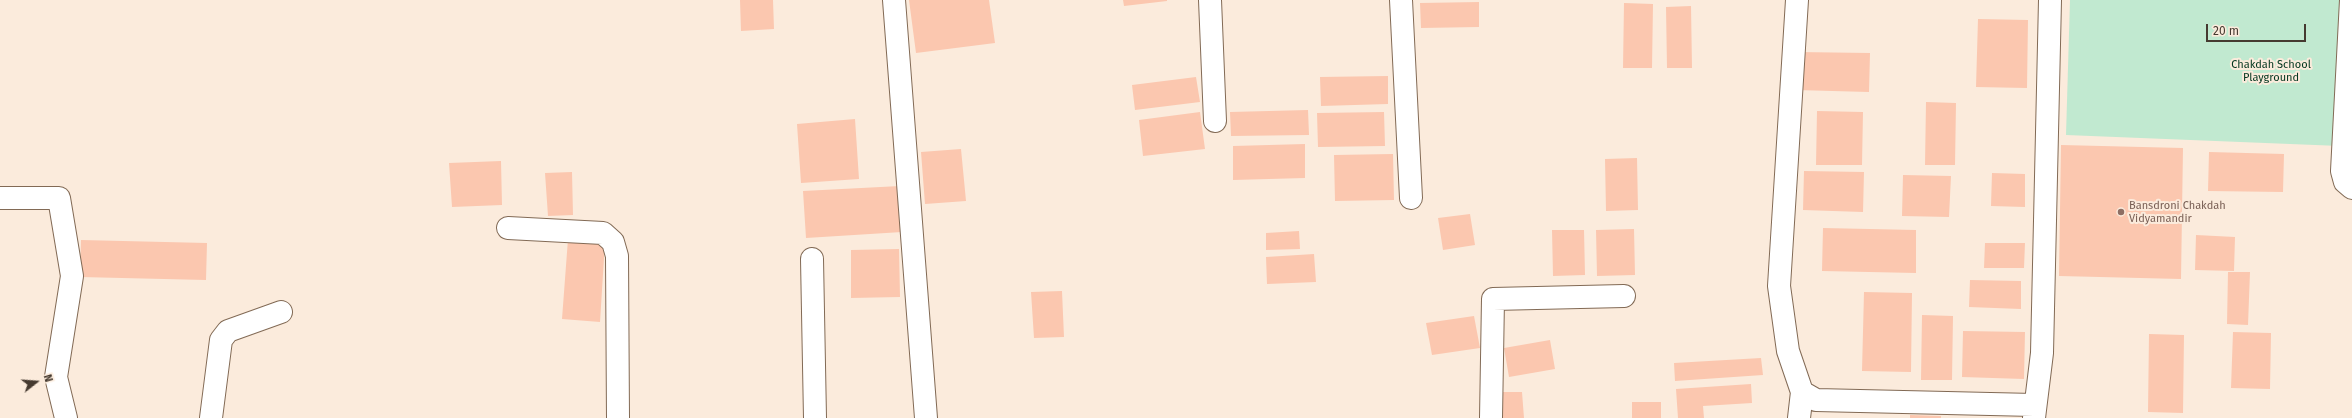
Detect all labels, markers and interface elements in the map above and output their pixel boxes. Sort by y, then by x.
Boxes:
scale bar [2208,16,2308,42]
text: 20 m [2213,24,2239,38]
park label: Chakdah School Playground [2231,58,2311,84]
place label: Bansdroni Chakdah Vidyamandir [2129,199,2226,225]
marker: Bansdroni Chakdah Vidyamandir [2116,207,2126,217]
north arrow [16,362,56,402]
text: N [41,373,55,384]

